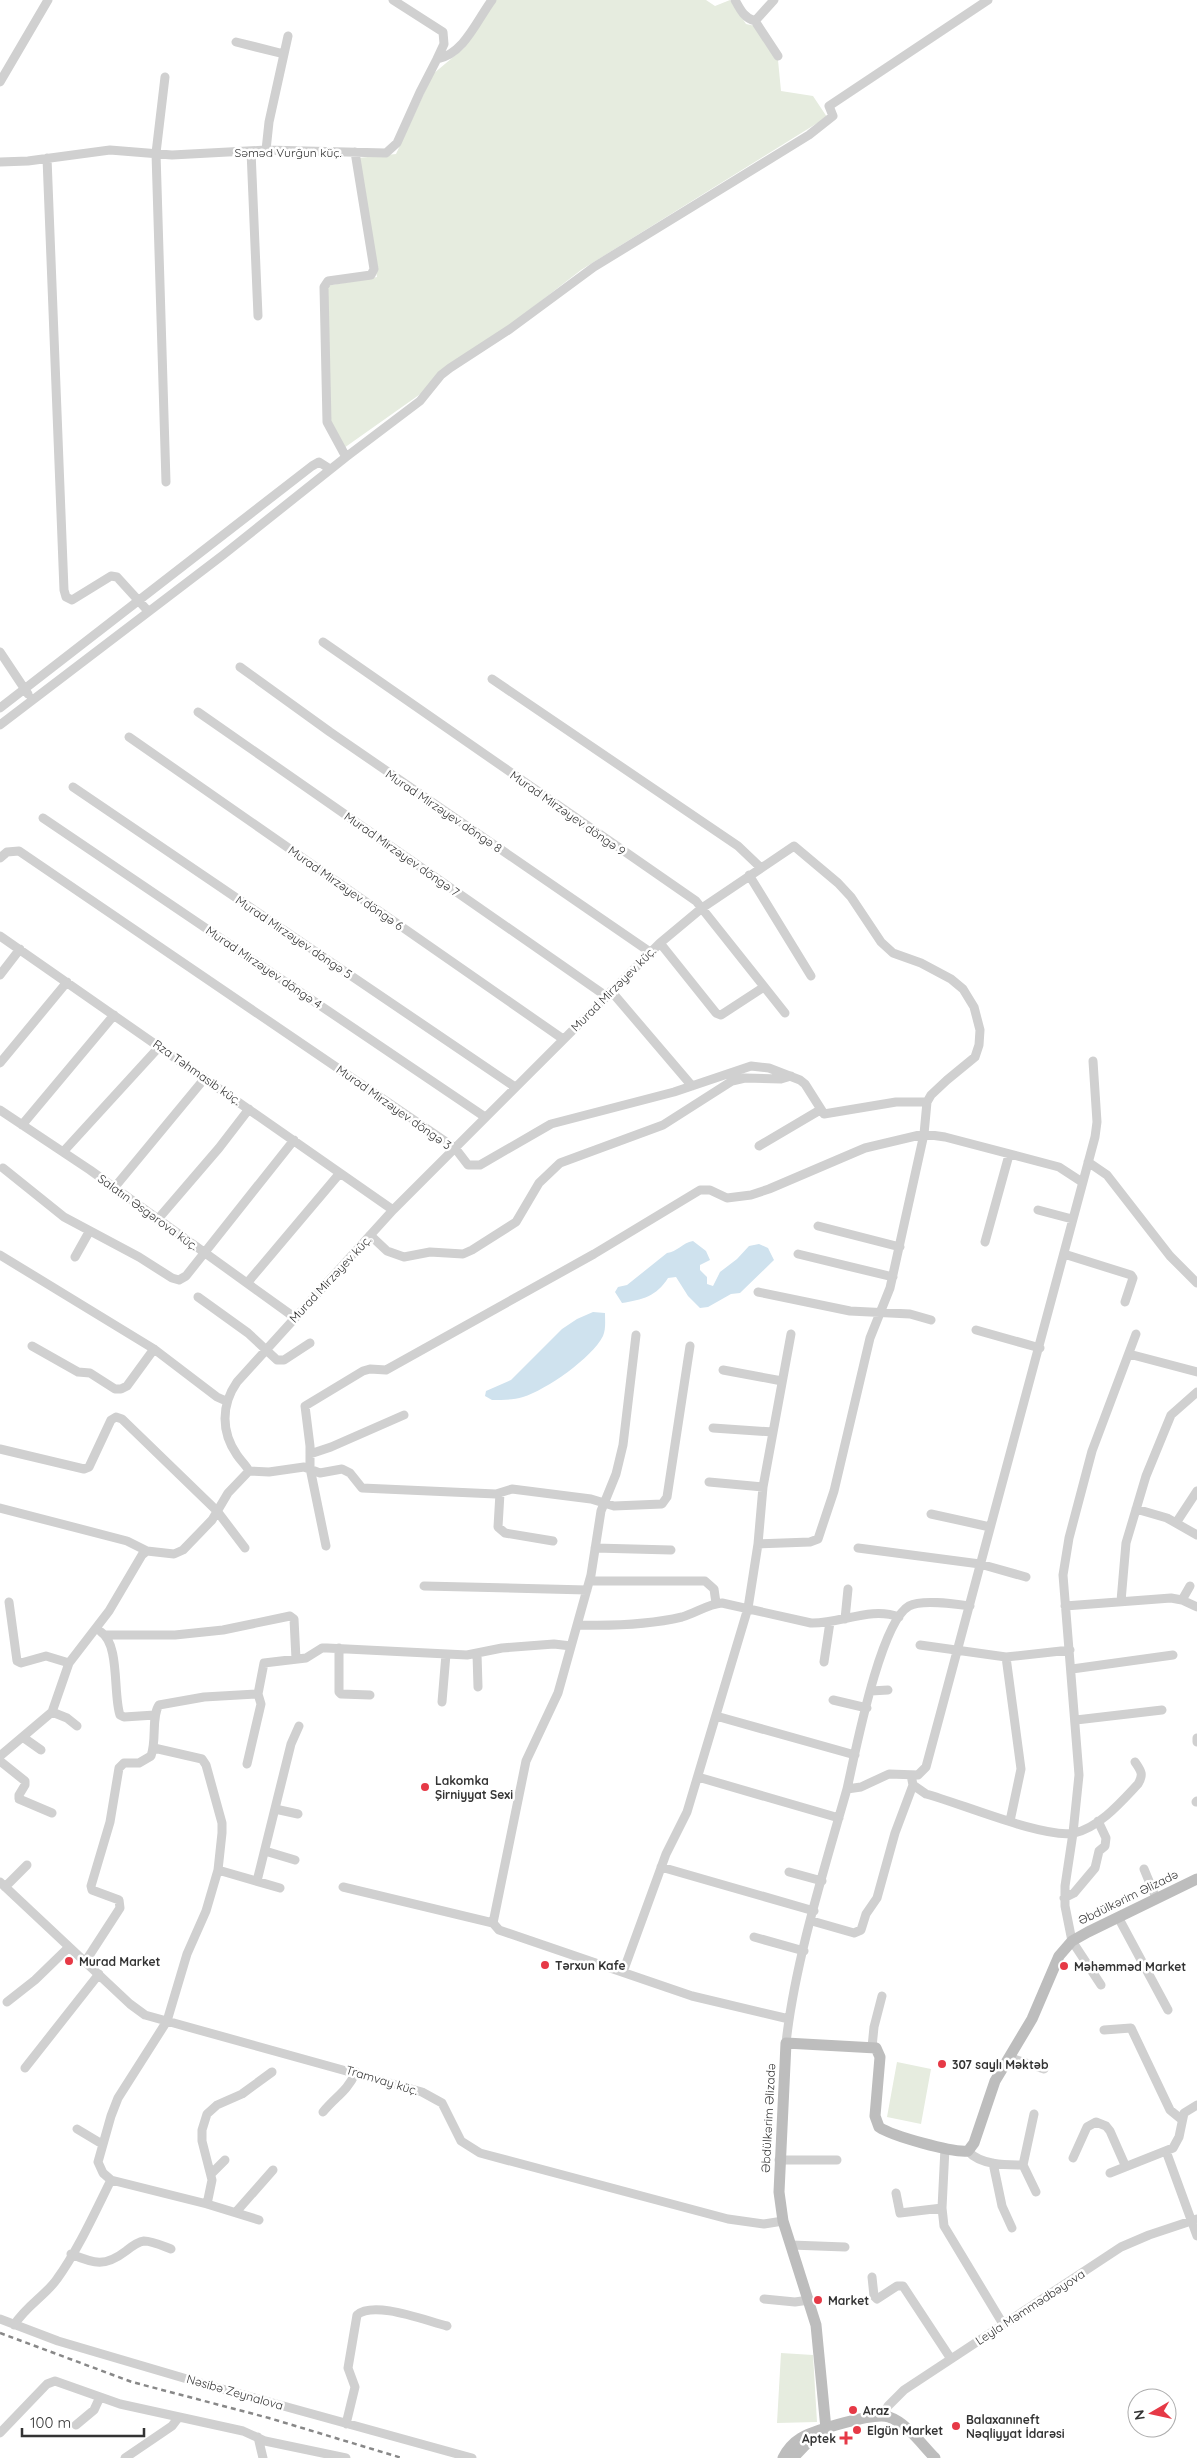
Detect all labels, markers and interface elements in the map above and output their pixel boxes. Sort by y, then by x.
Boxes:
street label: Səməd Vurğun küç. [234,145,342,160]
street label: Murad Mirzəyev döngə 8 [383,766,505,856]
street label: Murad Mirzəyev döngə 9 [507,767,629,859]
street label: Murad Mirzəyev döngə 7 [342,809,462,899]
street label: Murad Mirzəyev döngə 6 [285,842,407,934]
street label: Murad Mirzəyev döngə 5 [233,892,355,982]
street label: Murad Mirzəyev döngə 4 [203,922,325,1012]
street label: Murad Mirzəyev küç. [568,944,658,1034]
street label: Rza Təhmasib küç. [150,1036,244,1108]
street label: Murad Mirzəyev döngə 3 [334,1062,454,1152]
street label: Salatın Əsgərova küç. [95,1171,201,1253]
street label: Murad Mirzəyev küç. [286,1232,374,1326]
place label: Lakomka Şirniyyat Sexi [435,1773,513,1802]
marker: Lakomka Şirniyyat Sexi [419,1781,431,1793]
street label: Əbdülkərim Əlizadə [1075,1866,1181,1928]
place label: Murad Market [79,1954,161,1969]
marker: Murad Market [63,1955,75,1967]
place label: Tərxun Kafe [555,1958,626,1973]
marker: Tərxun Kafe [539,1959,551,1971]
place label: Məhəmməd Market [1074,1959,1186,1974]
marker: Məhəmməd Market [1058,1960,1070,1972]
place label: 307 saylı Məktəb [952,2057,1049,2072]
marker: 307 saylı Məktəb [936,2058,948,2070]
street label: Tramvay küç. [344,2062,420,2098]
street label: Əbdülkərim Əlizadə [758,2063,778,2173]
street label: Leyla Məmmədbəyova [972,2266,1088,2348]
place label: Market [828,2293,869,2308]
marker: Market [812,2294,824,2306]
street label: Nəsibə Zeynalova [185,2371,285,2413]
north arrow [1127,2388,1177,2438]
place label: Araz [863,2403,889,2418]
marker: Araz [847,2404,859,2416]
scale bar [22,2406,145,2438]
text: N [1129,2409,1149,2422]
place label: Balaxanıneft Nəqliyyat İdarəsi [966,2412,1065,2441]
text: 100 m [30,2413,71,2432]
marker: Balaxanıneft Nəqliyyat İdarəsi [950,2420,962,2432]
place label: Elgün Market [867,2423,943,2438]
marker: Elgün Market [851,2424,863,2436]
place label: Aptek [802,2431,836,2446]
marker: Aptek [840,2432,852,2444]

